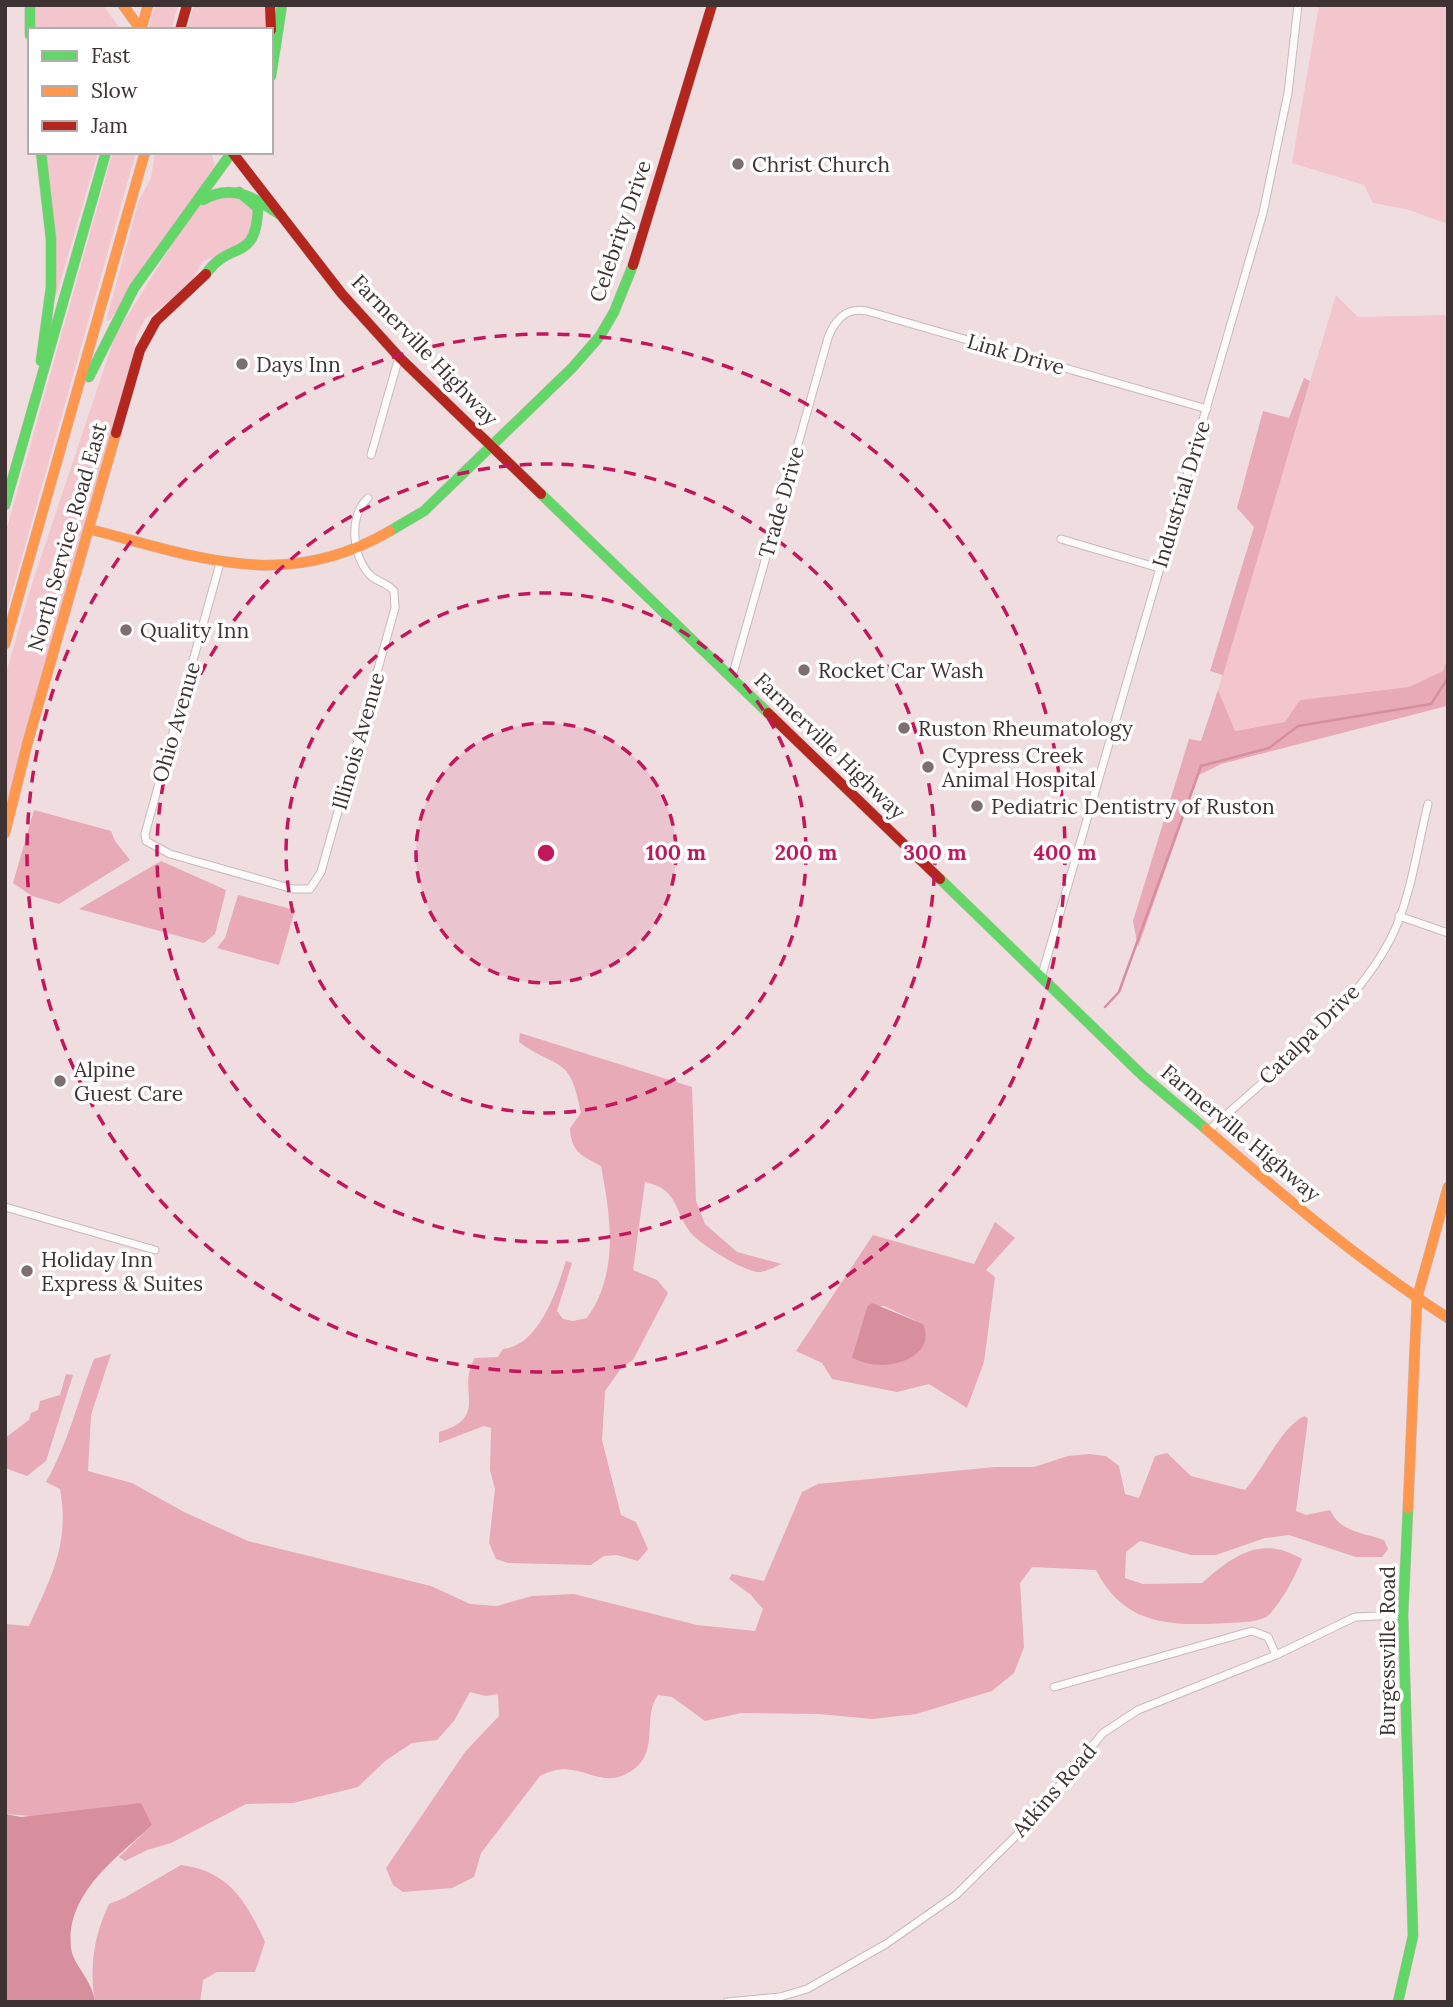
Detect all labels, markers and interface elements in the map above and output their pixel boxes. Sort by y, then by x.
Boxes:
legend [28,28,273,154]
text: Fast [91,42,131,69]
text: Slow [91,77,138,104]
text: Jam [90,112,128,139]
place label: Christ Church [752,151,890,178]
marker: Christ Church [730,156,746,172]
street label: Celebrity Drive [583,157,657,305]
street label: Farmerville Highway [346,269,504,431]
street label: Link Drive [964,327,1068,381]
place label: Days Inn [256,351,341,378]
marker: Days Inn [234,356,250,372]
street label: Industrial Drive [1146,417,1216,571]
street label: North Service Road East [21,419,113,654]
street label: Trade Drive [752,443,810,561]
place label: Quality Inn [140,617,249,644]
marker: Quality Inn [118,622,134,638]
place label: Rocket Car Wash [818,657,984,684]
street label: Ohio Avenue [146,659,206,785]
marker: Rocket Car Wash [796,662,812,678]
street label: Farmerville Highway [749,667,911,825]
street label: Illinois Avenue [325,669,391,813]
place label: Ruston Rheumatology [918,715,1133,742]
marker: Ruston Rheumatology [896,720,912,736]
place label: Cypress Creek Animal Hospital [941,742,1096,793]
marker: Cypress Creek Animal Hospital [920,759,936,775]
place label: Pediatric Dentistry of Ruston [991,793,1275,820]
marker: Pediatric Dentistry of Ruston [969,798,985,814]
text: 100 m [646,839,706,866]
text: 200 m [775,839,837,866]
text: 300 m [903,839,967,866]
text: 400 m [1033,839,1097,866]
centre of rings [534,841,558,865]
street label: Catalpa Drive [1253,978,1365,1090]
place label: Alpine Guest Care [73,1056,183,1107]
street label: Farmerville Highway [1156,1058,1326,1208]
marker: Alpine Guest Care [52,1073,68,1089]
place label: Holiday Inn Express & Suites [41,1246,203,1297]
marker: Holiday Inn Express & Suites [19,1263,35,1279]
street label: Burgessville Road [1374,1566,1401,1736]
street label: Atkins Road [1005,1738,1102,1843]

